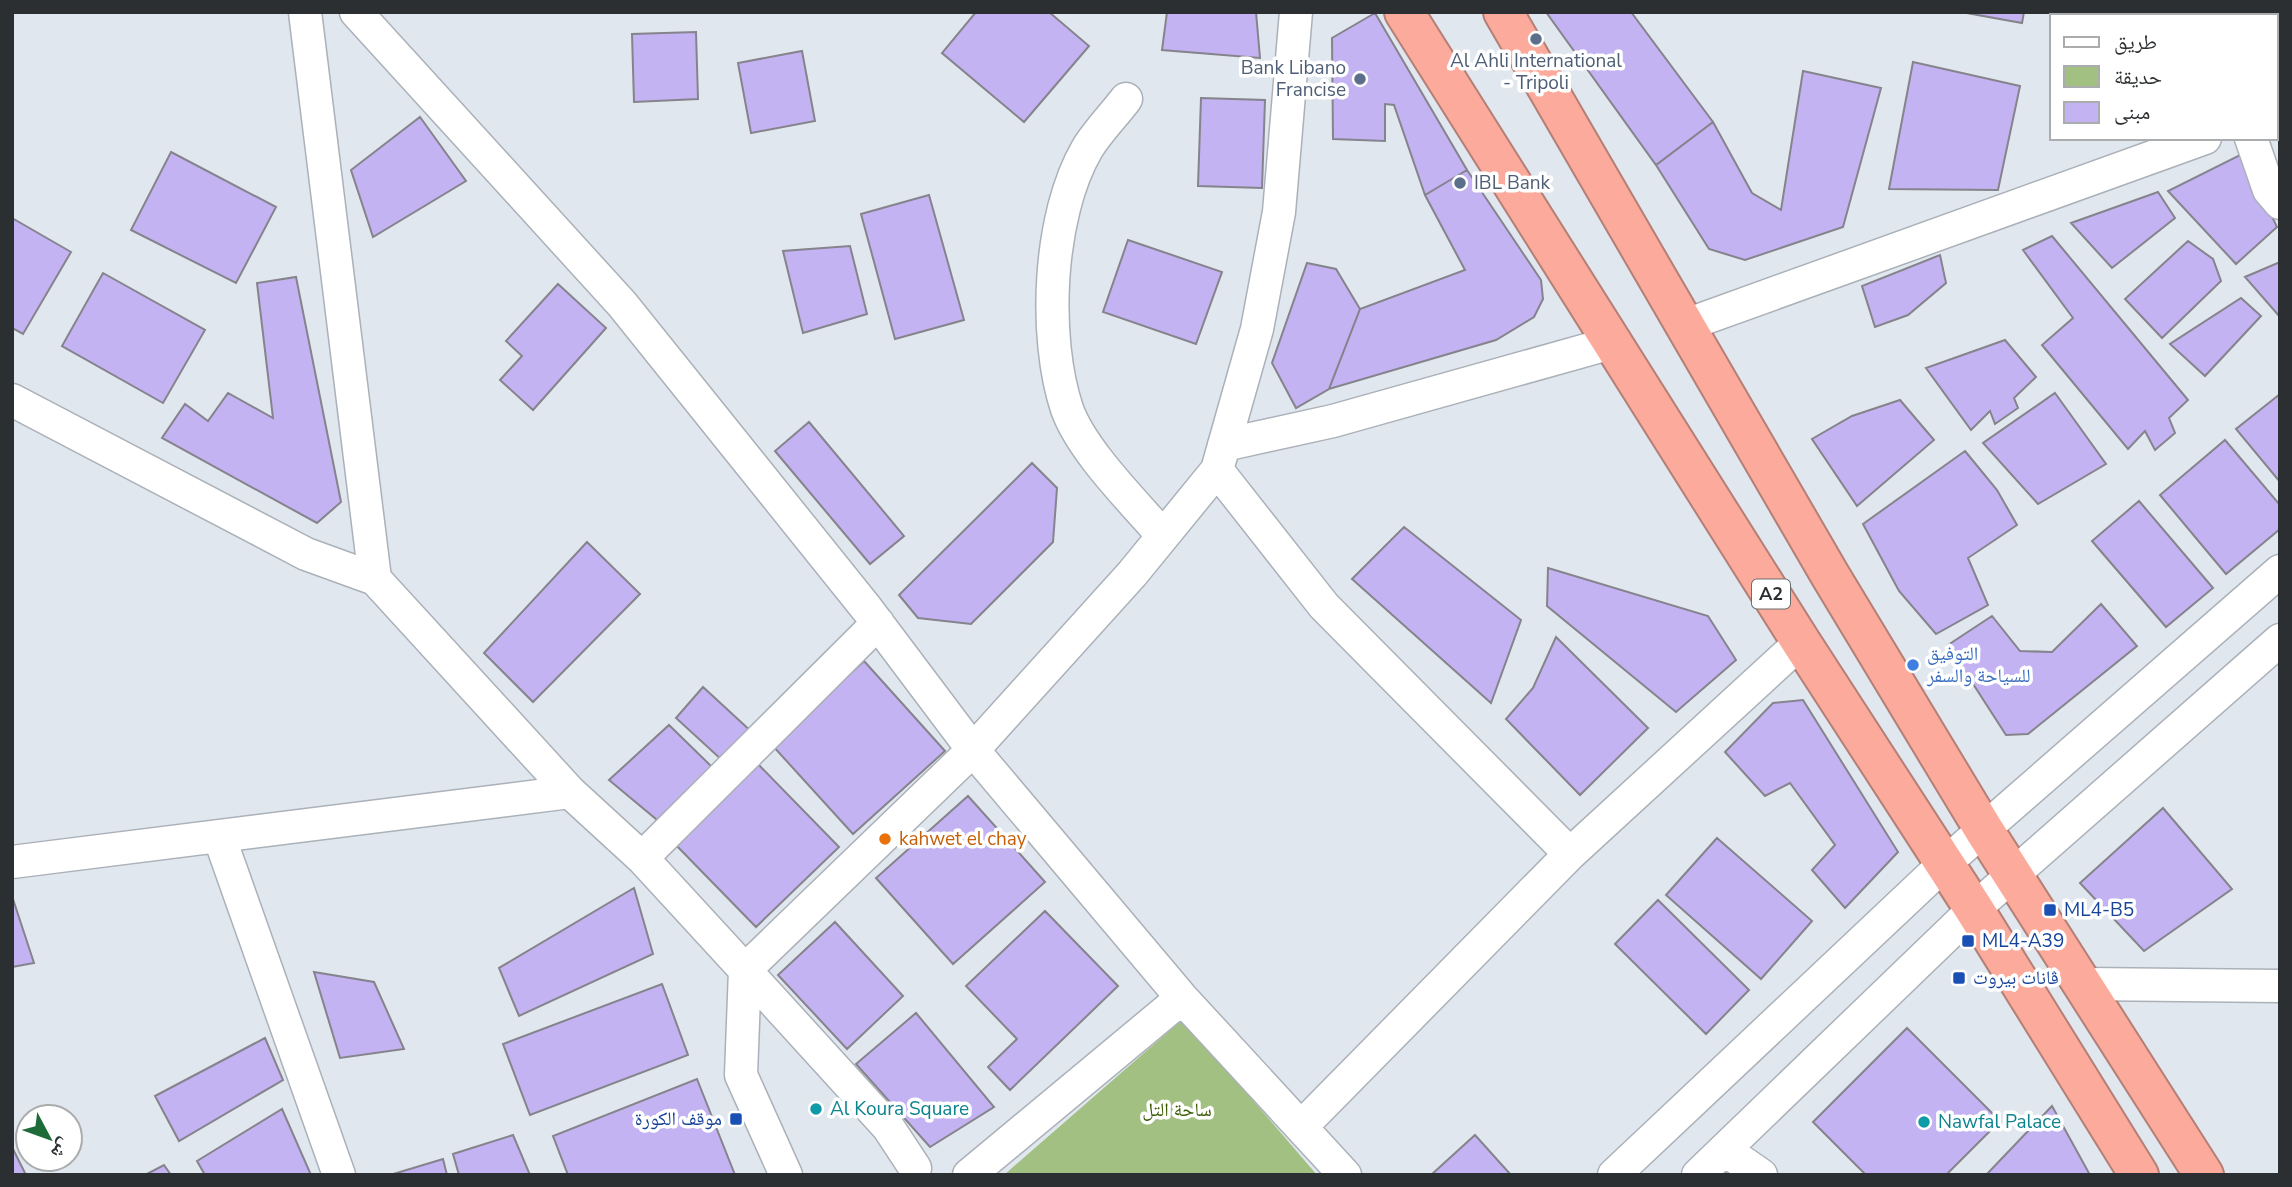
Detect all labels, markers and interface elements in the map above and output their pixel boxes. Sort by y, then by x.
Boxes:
legend [2050,14,2278,140]
text: طريق [2114,28,2157,56]
marker: Al Ahli International - Tripoli [1528,31,1544,47]
place label: Al Ahli International - Tripoli [1450,48,1622,96]
place label: Bank Libano Francise [1241,55,1346,103]
text: حديقة [2114,63,2162,91]
marker: Bank Libano Francise [1352,71,1368,87]
text: مبنى [2114,98,2150,126]
place label: IBL Bank [1474,170,1551,196]
marker: IBL Bank [1452,175,1468,191]
road number: A2 [1752,580,1790,608]
place label: التوفيق للسياحة والسفر [1926,641,2031,689]
marker: التوفيق للسياحة والسفر [1905,657,1921,673]
place label: kahwet el chay [899,826,1027,852]
marker: kahwet el chay [877,831,893,847]
place label: ML4-B5 [2064,897,2134,923]
marker: ML4-B5 [2042,902,2058,918]
place label: ML4-A39 [1982,928,2064,954]
marker: ML4-A39 [1960,933,1976,949]
place label: ڤانات بيروت [1973,965,2059,991]
marker: ڤانات بيروت [1951,970,1967,986]
place label: Al Koura Square [830,1096,969,1122]
park label: ساحة التل [1142,1097,1212,1123]
marker: Al Koura Square [808,1101,824,1117]
north arrow [14,1103,84,1173]
place label: موقف الكورة [635,1106,722,1132]
place label: Nawfal Palace [1938,1109,2061,1135]
marker: موقف الكورة [728,1111,744,1127]
marker: Nawfal Palace [1916,1114,1932,1130]
text: ش [45,1132,78,1165]

